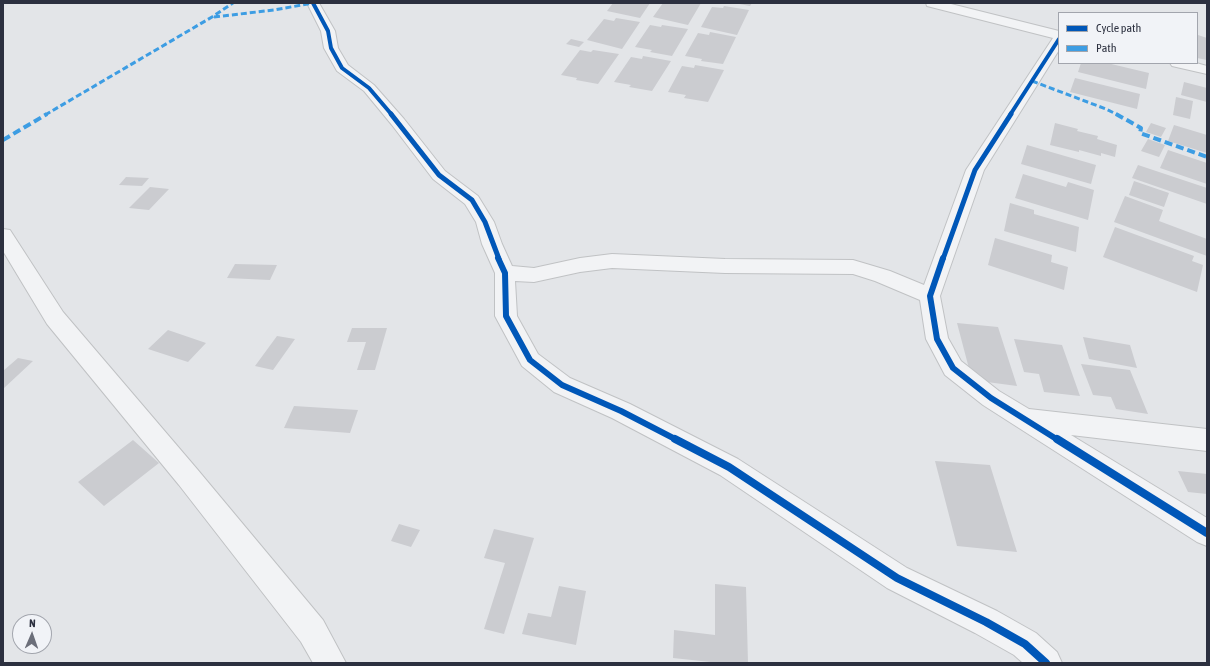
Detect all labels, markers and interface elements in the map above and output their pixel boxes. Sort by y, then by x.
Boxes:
legend [1058,12,1198,64]
text: Cycle path [1096,21,1141,35]
text: Path [1096,41,1117,55]
north arrow [12,614,52,654]
text: N [29,617,36,629]

